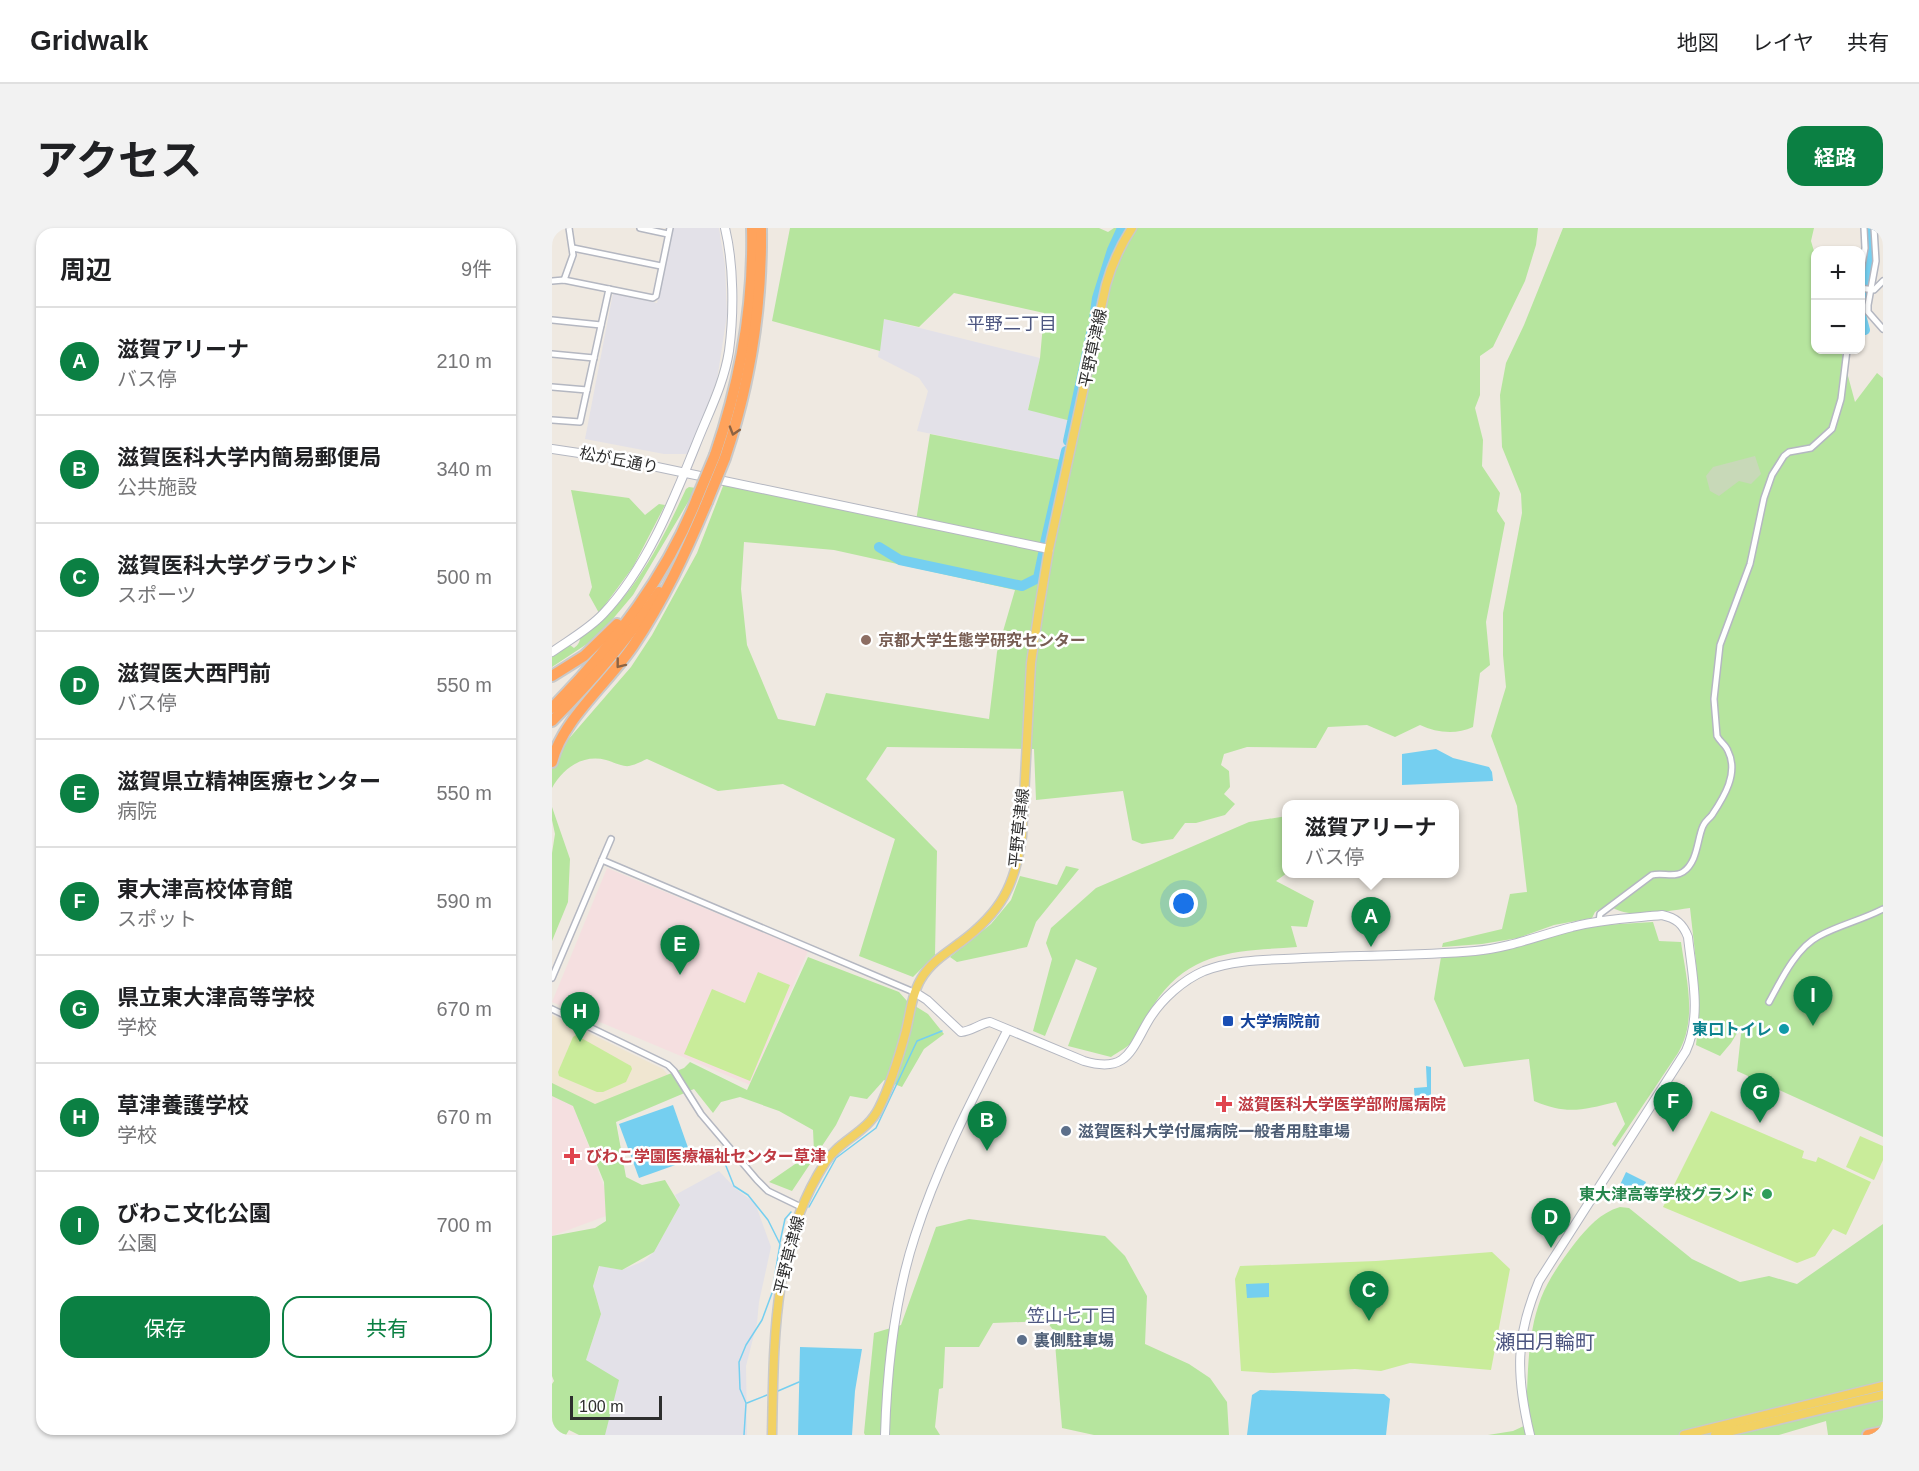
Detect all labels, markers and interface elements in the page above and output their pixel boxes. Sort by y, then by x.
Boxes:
text: Gridwalk [30,25,148,56]
text: 地図 [1677,31,1719,54]
text: レイヤ [1752,31,1814,54]
text: 共有 [1847,31,1889,54]
button: 経路 [1787,126,1883,186]
text: アクセス [36,137,202,184]
map controls [1811,246,1865,354]
button: + [1811,246,1865,300]
text: 周辺 [60,255,112,285]
text: 9件 [461,258,492,280]
button: − [1811,300,1865,354]
street label: 平野草津線 [1076,307,1110,389]
district label: 平野二丁目 [967,314,1057,334]
text: 滋賀アリーナ [117,337,249,362]
text: A [72,350,87,372]
text: 210 m [436,350,492,372]
text: バス停 [117,368,177,390]
one-way arrow [729,425,741,436]
street label: 松が丘通り [578,444,660,476]
text: 滋賀医科大学内簡易郵便局 [117,445,381,470]
text: B [72,458,87,480]
text: 340 m [436,458,492,480]
text: 公共施設 [117,476,197,498]
text: 滋賀医科大学グラウンド [117,553,359,578]
text: C [72,566,87,588]
text: 500 m [436,566,492,588]
text: スポーツ [117,584,197,606]
place label: 京都大学生態学研究センター [878,631,1086,649]
marker: 京都大学生態学研究センター [859,633,873,647]
one-way arrow [616,657,627,668]
text: 滋賀医大西門前 [117,661,271,686]
text: D [72,674,87,696]
text: 550 m [436,674,492,696]
text: バス停 [117,692,177,714]
text: 滋賀県立精神医療センター [117,769,381,794]
text: E [73,782,86,804]
text: 550 m [436,782,492,804]
street label: 平野草津線 [1006,787,1032,869]
text: 病院 [117,800,157,822]
popup [1282,800,1459,878]
text: 滋賀アリーナ [1304,815,1437,840]
text: バス停 [1304,846,1364,868]
text: 東大津高校体育館 [117,877,293,902]
your location [1169,889,1198,918]
text: F [73,890,86,912]
text: 590 m [436,890,492,912]
pin: A [1352,898,1390,947]
text: スポット [117,908,197,930]
pin: E [660,926,700,975]
pin: I [1794,976,1832,1026]
text: 県立東大津高等学校 [117,985,315,1010]
pin: H [561,992,600,1042]
text: G [72,998,87,1020]
text: 670 m [436,998,492,1020]
place label: 大学病院前 [1240,1013,1320,1030]
marker: 大学病院前 [1221,1014,1235,1028]
text: 学校 [117,1016,157,1038]
place label: 東口トイレ [1692,1021,1772,1038]
marker: 東口トイレ [1777,1022,1791,1036]
pin: G [1740,1074,1780,1123]
pin: F [1654,1082,1692,1132]
text: 草津養護学校 [117,1093,249,1118]
marker: 滋賀医科大学医学部附属病院 [1215,1095,1233,1113]
place label: 滋賀医科大学医学部附属病院 [1238,1096,1446,1113]
pin: B [968,1102,1006,1151]
text: H [72,1106,87,1128]
text: 670 m [436,1106,492,1128]
place label: 滋賀医科大学付属病院一般者用駐車場 [1078,1123,1350,1140]
text: 学校 [117,1124,157,1146]
marker: 滋賀医科大学付属病院一般者用駐車場 [1059,1124,1073,1138]
marker: びわこ学園医療福祉センター草津 [563,1147,581,1165]
place label: びわこ学園医療福祉センター草津 [586,1148,826,1165]
place label: 東大津高等学校グランド [1579,1185,1755,1203]
marker: 東大津高等学校グランド [1760,1187,1774,1201]
pin: D [1532,1198,1570,1248]
text: びわこ文化公園 [117,1201,271,1226]
text: I [77,1214,82,1236]
text: 700 m [436,1214,492,1236]
street label: 平野草津線 [771,1214,807,1296]
text: 公園 [117,1232,157,1254]
pin: C [1350,1272,1388,1321]
button: 保存 [60,1296,270,1358]
button: 共有 [282,1296,492,1358]
district label: 笠山七丁目 [1027,1306,1117,1326]
place label: 裏側駐車場 [1034,1331,1114,1349]
district label: 瀬田月輪町 [1495,1331,1595,1353]
marker: 裏側駐車場 [1015,1333,1029,1347]
scale bar [570,1393,662,1420]
text: 100 m [579,1398,623,1415]

